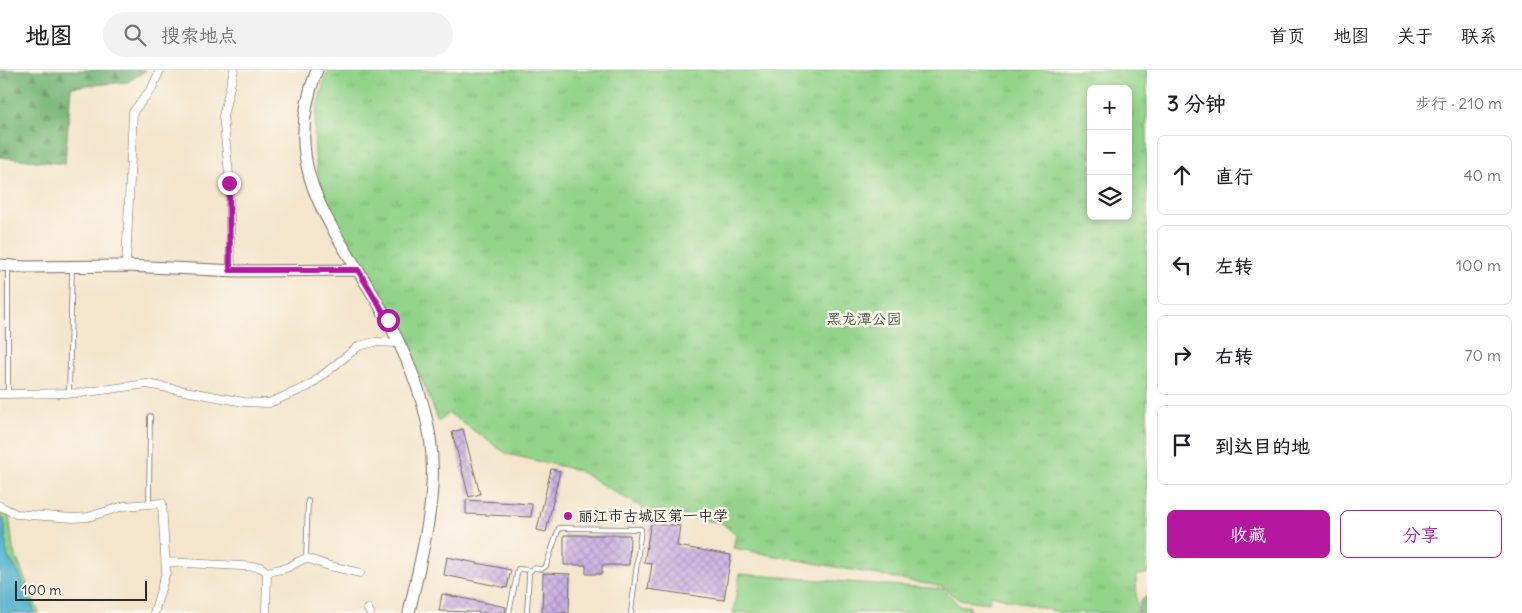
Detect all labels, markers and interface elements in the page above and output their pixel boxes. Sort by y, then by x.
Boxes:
search box [103,12,453,57]
text: 地图 [25,20,73,50]
icon: search [121,21,149,49]
text: 搜索地点 [161,23,237,47]
text: 首页 [1269,24,1305,47]
text: 地图 [1333,24,1369,47]
text: 关于 [1397,24,1433,47]
text: 联系 [1461,24,1497,47]
map controls [1087,85,1132,220]
button: + [1087,85,1132,130]
text: 3 分钟 [1167,90,1226,117]
text: 步行 · 210 m [1415,93,1502,113]
button: − [1087,130,1132,175]
icon: ahead [1168,161,1196,189]
text: 直行 [1215,164,1253,188]
text: 40 m [1463,165,1501,185]
route end [218,172,241,195]
button: layers [1087,175,1132,220]
icon: left [1168,251,1196,279]
text: 左转 [1215,254,1253,278]
text: 100 m [1456,255,1501,275]
route start [377,309,400,332]
park label: 黑龙潭公园 [826,309,902,328]
icon: right [1168,341,1196,369]
text: 右转 [1215,344,1253,368]
text: 70 m [1465,345,1501,365]
icon: arrive [1168,431,1196,459]
text: 到达目的地 [1215,434,1310,458]
place label: 丽江市古城区第一中学 [578,506,728,525]
marker: 丽江市古城区第一中学 [562,510,574,522]
button: 收藏 [1167,510,1330,558]
button: 分享 [1340,510,1502,558]
scale bar [15,578,148,601]
text: 100 m [22,581,62,599]

